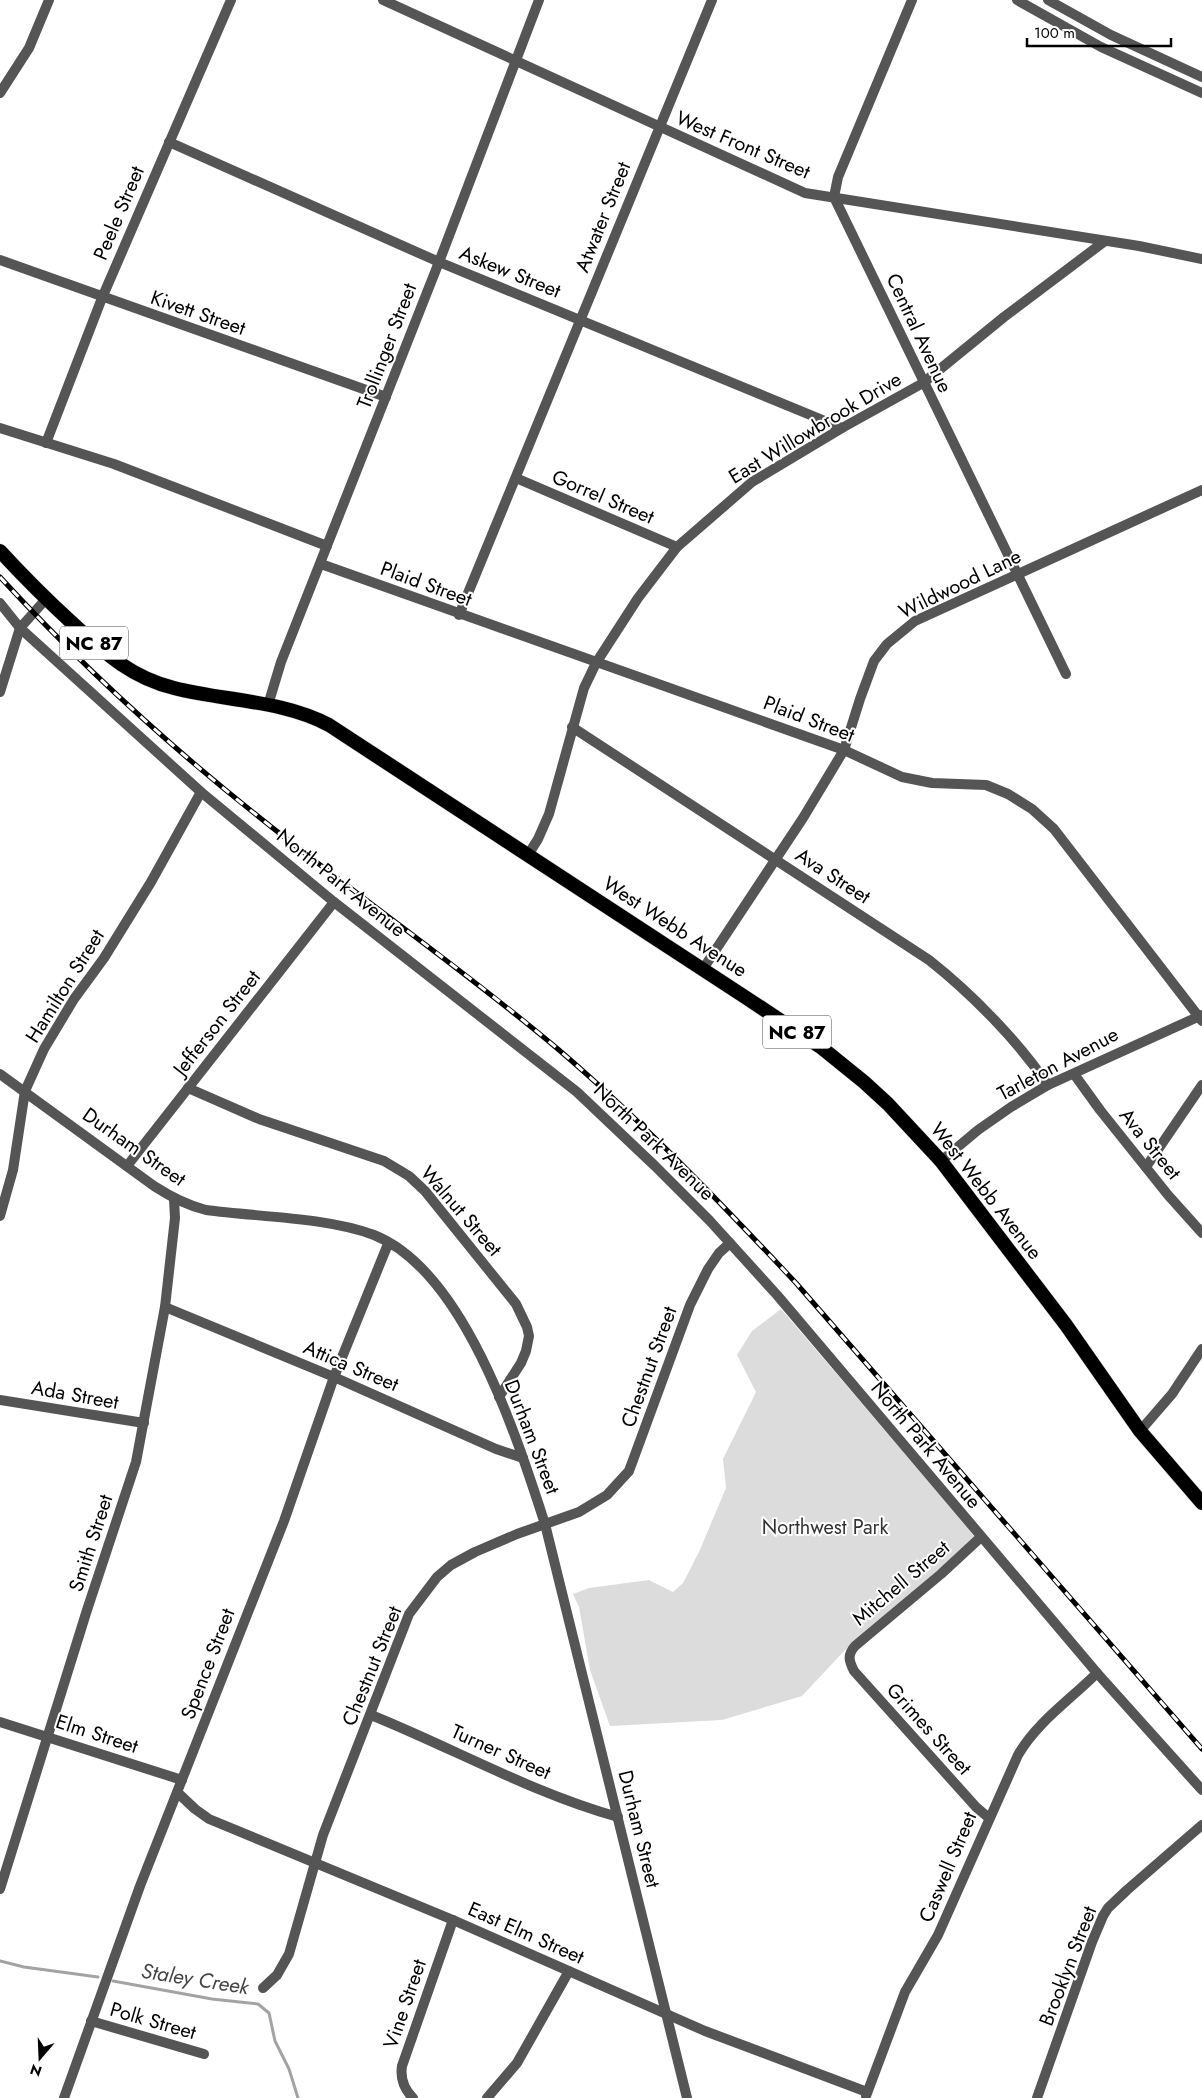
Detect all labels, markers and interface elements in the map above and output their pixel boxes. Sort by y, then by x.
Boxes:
scale bar [1027,15,1171,47]
text: 100 m [1034,22,1075,44]
street label: West Front Street [671,104,815,186]
street label: Atwater Street [568,157,638,277]
street label: Peele Street [86,161,152,265]
street label: Askew Street [455,238,565,306]
street label: Central Avenue [879,269,959,397]
street label: Trollinger Street [350,279,424,413]
street label: Kivett Street [147,283,250,343]
street label: East Willowbrook Drive [723,365,907,491]
street label: Gorrel Street [547,462,659,532]
street label: Wildwood Lane [894,542,1026,626]
street label: Plaid Street [376,554,476,614]
road number: NC 87 [60,626,128,660]
street label: Plaid Street [759,688,859,750]
street label: North Park Avenue [270,822,412,944]
street label: Ava Street [790,841,876,911]
street label: West Webb Avenue [597,869,753,985]
street label: Hamilton Street [18,923,112,1048]
street label: Jefferson Street [165,964,268,1084]
road number: NC 87 [763,1016,831,1048]
street label: Tarleton Avenue [992,1020,1124,1108]
street label: North Park Avenue [587,1077,721,1207]
street label: Durham Street [76,1101,192,1194]
street label: Ava Street [1112,1102,1188,1186]
street label: West Webb Avenue [923,1116,1049,1266]
street label: Walnut Street [413,1159,509,1263]
street label: Chestnut Street [614,1302,684,1432]
street label: Attica Street [299,1333,403,1399]
street label: Ada Street [29,1373,121,1417]
street label: North Park Avenue [864,1375,988,1515]
street label: Durham Street [497,1376,567,1499]
street label: Smith Street [62,1490,120,1595]
park label: Northwest Park [762,1513,888,1542]
street label: Mitchell Street [846,1533,956,1633]
street label: Chestnut Street [335,1602,409,1730]
street label: Spence Street [174,1604,243,1724]
street label: Grimes Street [880,1676,978,1782]
street label: Elm Street [52,1707,142,1761]
street label: Turner Street [446,1717,556,1787]
street label: Durham Street [610,1767,668,1891]
street label: Caswell Street [912,1807,984,1927]
street label: East Elm Street [463,1894,589,1972]
street label: Brooklyn Street [1032,1902,1104,2030]
street label: Vine Street [376,1955,434,2053]
water label: Staley Creek [139,1956,252,2002]
street label: Polk Street [107,1995,200,2047]
north arrow [15,2033,65,2083]
text: N [27,2059,44,2082]

